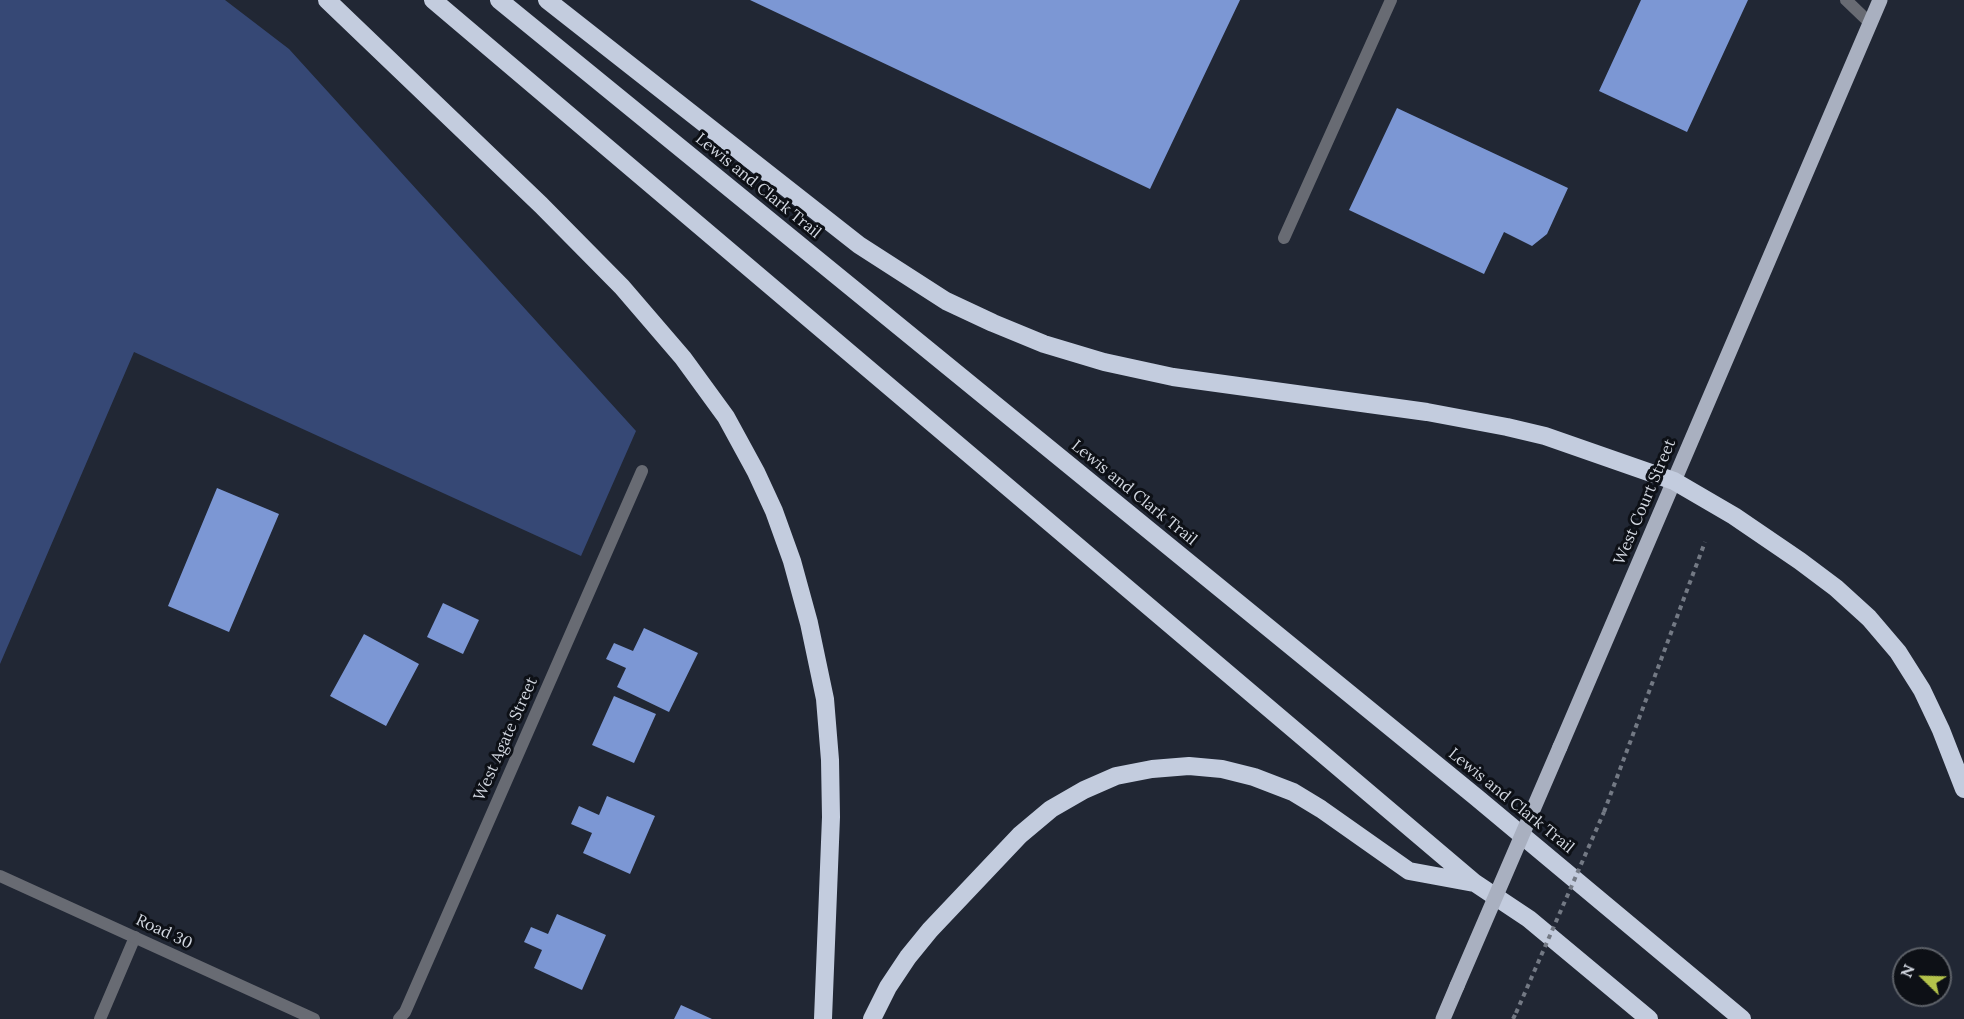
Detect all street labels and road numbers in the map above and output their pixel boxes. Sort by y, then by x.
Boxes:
street label: Lewis and Clark Trail [691,129,825,243]
street label: Lewis and Clark Trail [1067,436,1201,550]
street label: West Court Street [1610,436,1680,568]
street label: West Agate Street [470,674,542,804]
street label: Lewis and Clark Trail [1444,744,1578,858]
street label: Road 30 [133,911,195,953]

